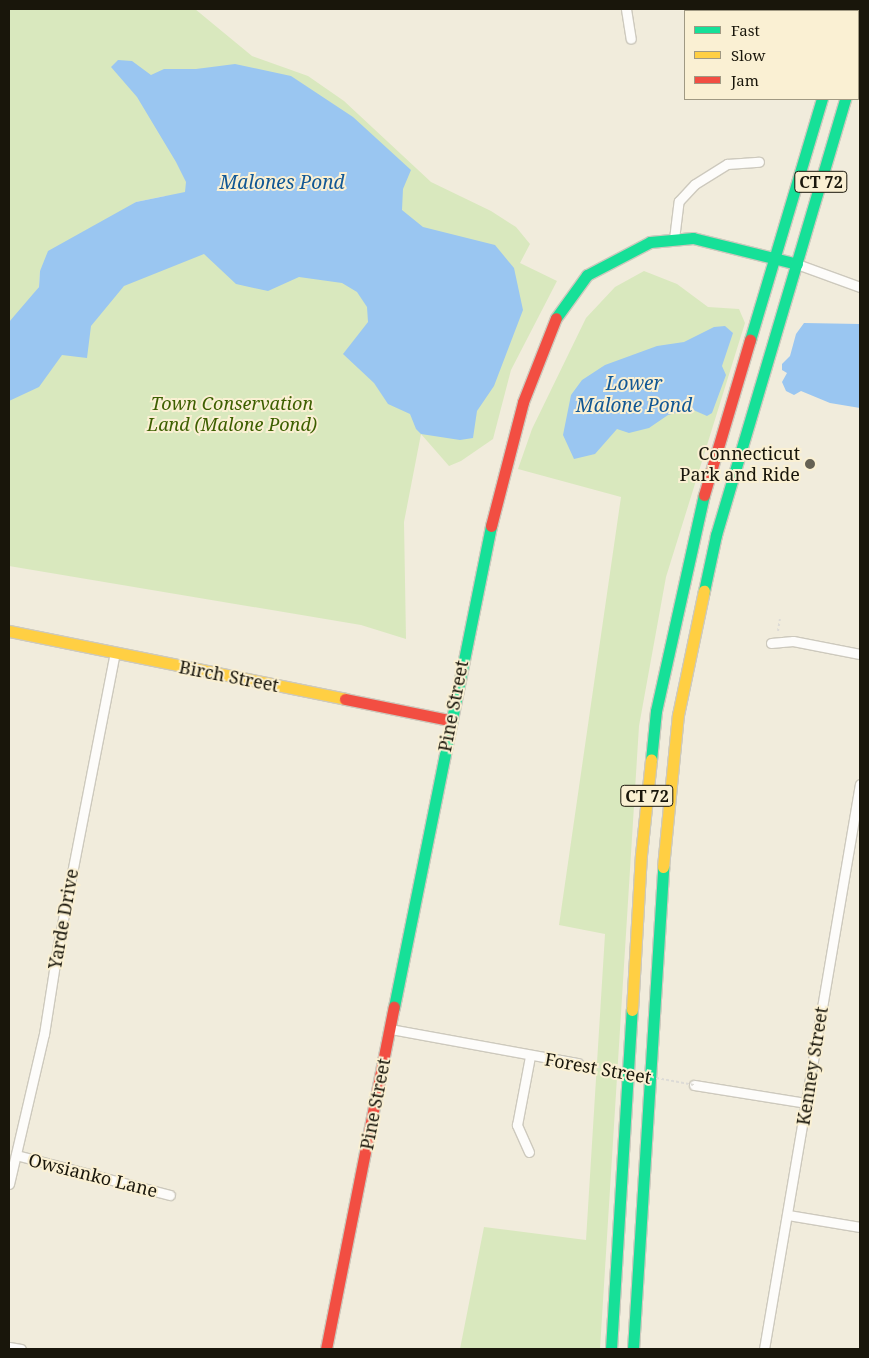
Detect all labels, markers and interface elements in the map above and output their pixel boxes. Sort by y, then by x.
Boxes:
legend [684,10,859,100]
text: Fast [731,20,760,40]
text: Slow [731,45,765,65]
text: Jam [731,70,759,90]
road number: CT 72 [794,168,848,196]
water label: Malones Pond [219,172,345,194]
water label: Lower Malone Pond [576,373,692,417]
park label: Town Conservation Land (Malone Pond) [147,393,317,436]
place label: Connecticut Park and Ride [680,443,800,486]
marker: Connecticut Park and Ride [804,458,816,470]
street label: Birch Street [177,656,281,696]
street label: Pine Street [434,658,472,754]
road number: CT 72 [620,782,674,809]
street label: Yarde Drive [44,867,82,971]
street label: Kenney Street [792,1005,832,1127]
street label: Forest Street [543,1048,653,1088]
street label: Pine Street [356,1056,394,1152]
street label: Owsianko Lane [26,1149,160,1201]

